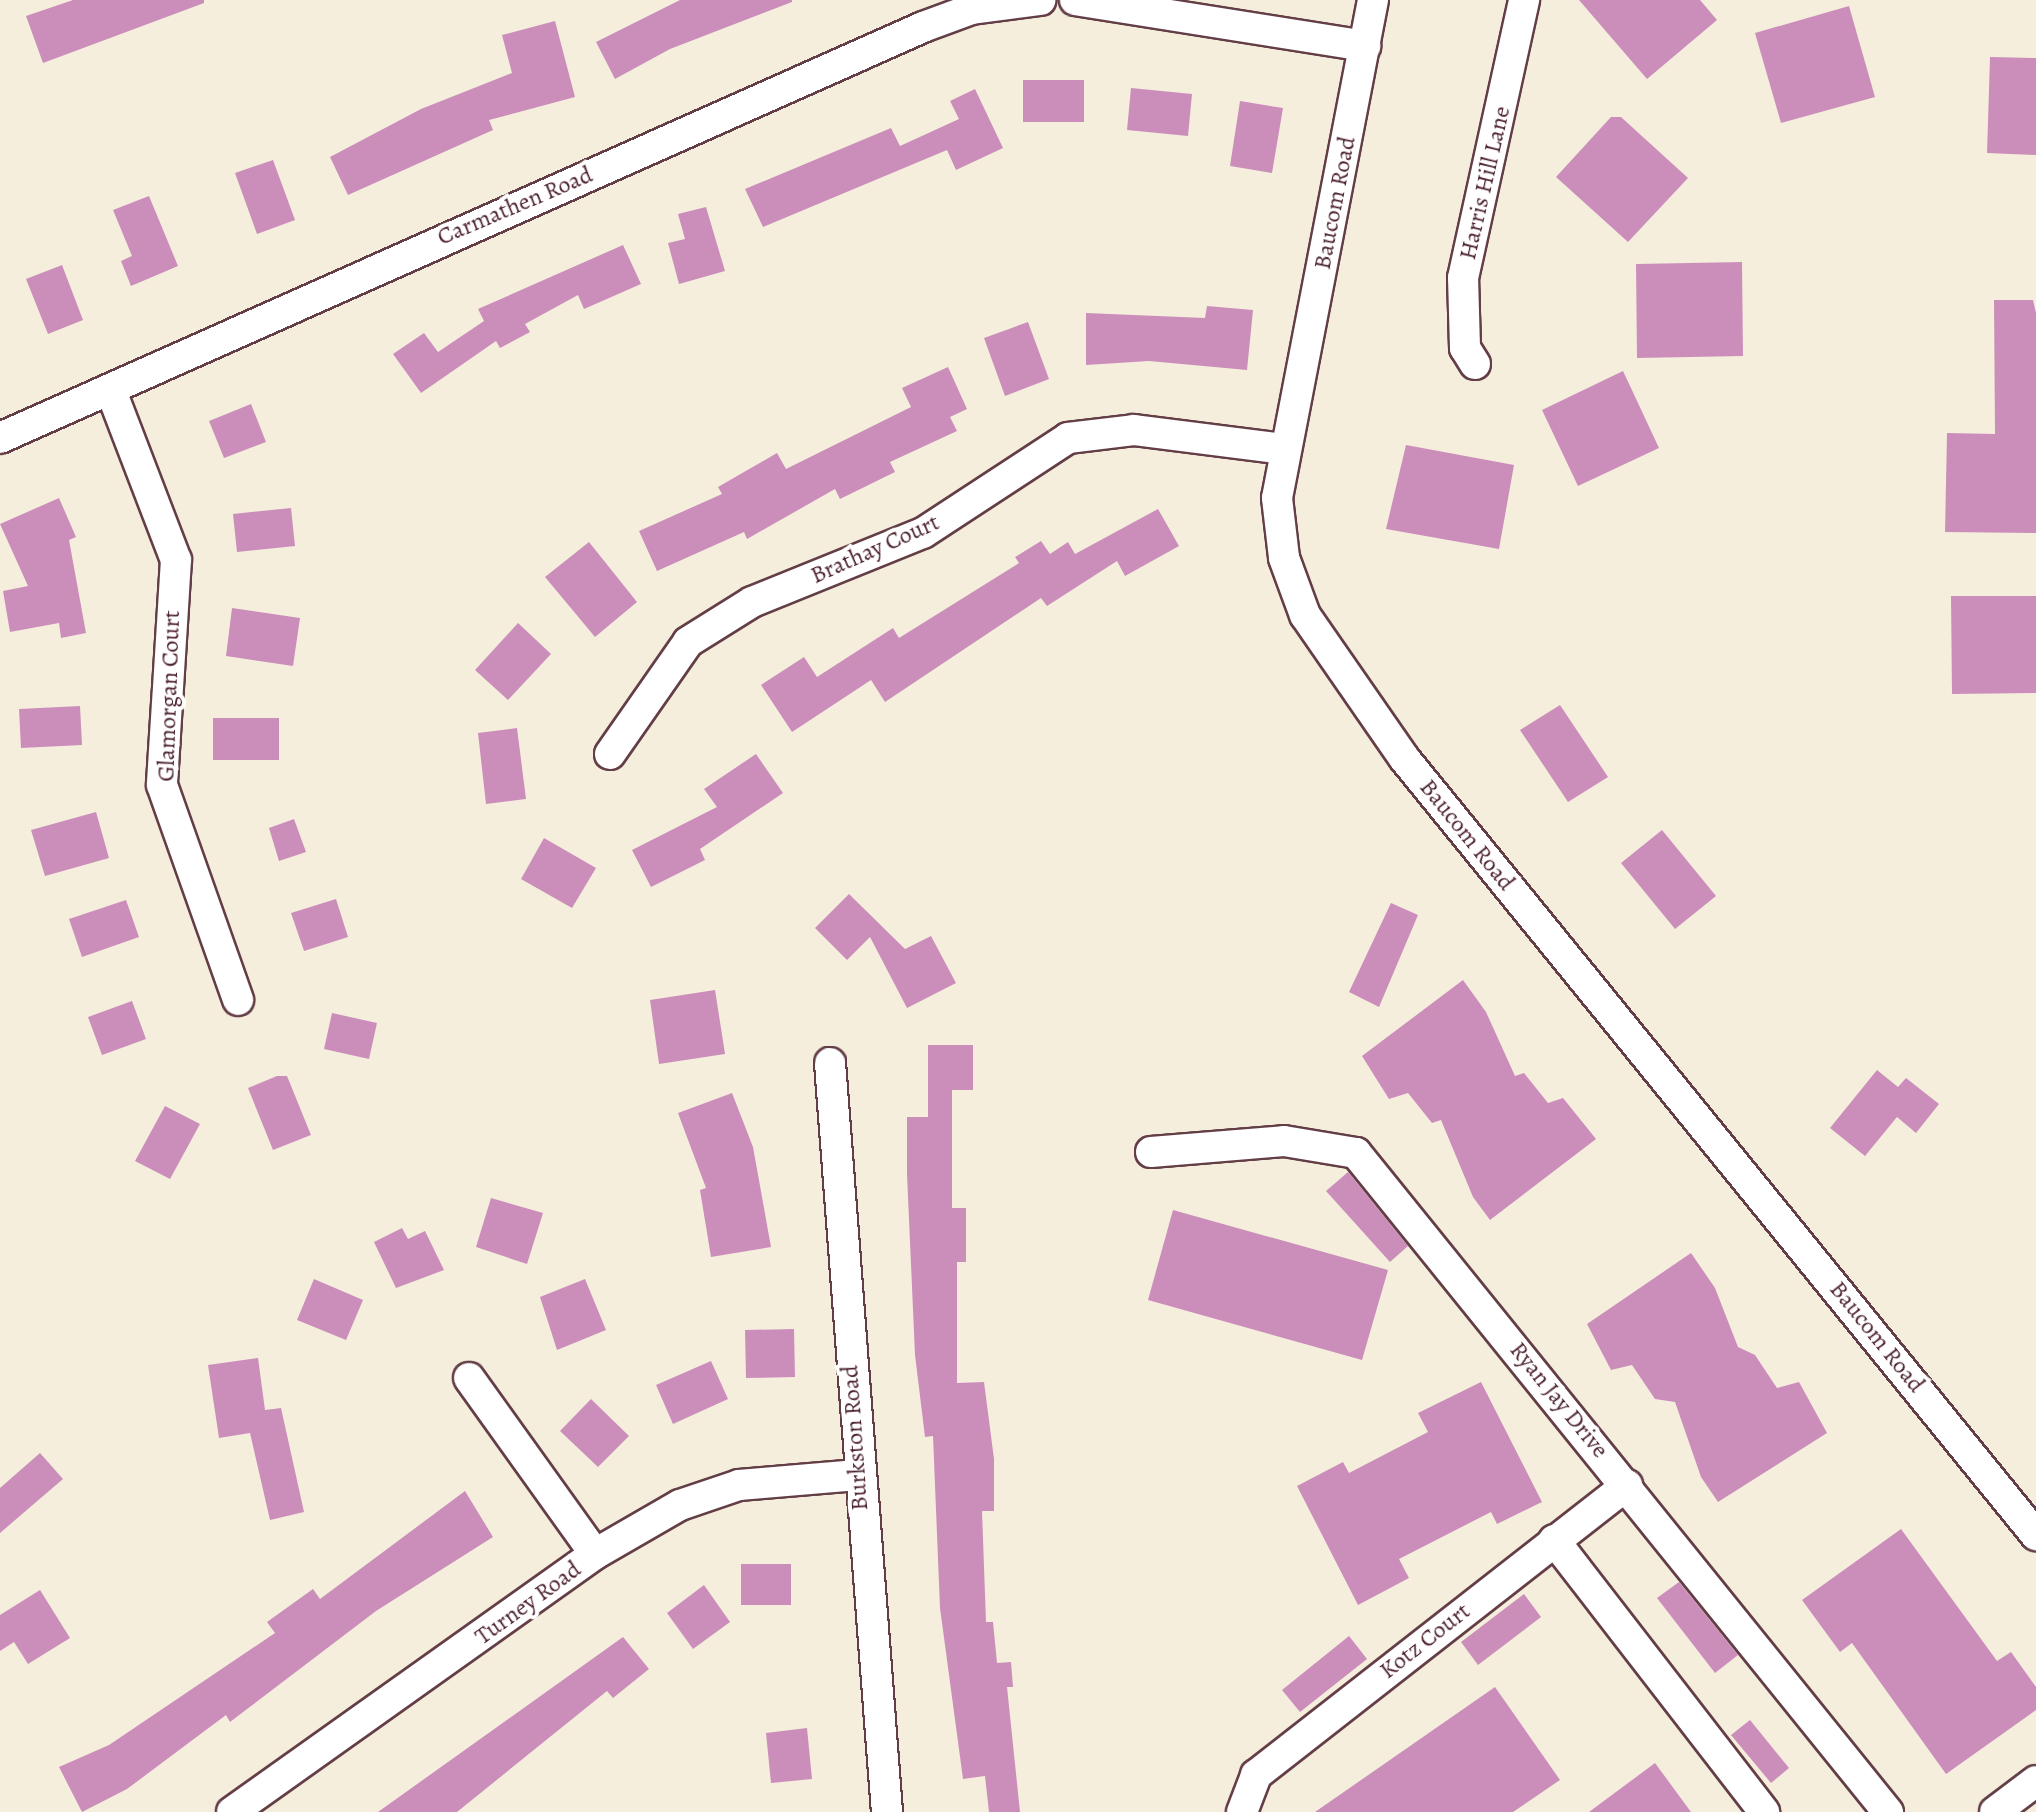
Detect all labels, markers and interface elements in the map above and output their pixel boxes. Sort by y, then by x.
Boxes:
street label: Harris Hill Lane [1453,103,1517,263]
street label: Baucom Road [1308,134,1362,272]
street label: Carmathen Road [433,160,597,252]
street label: Brathay Court [806,508,944,590]
street label: Glamorgan Court [152,610,186,782]
street label: Baucom Road [1413,773,1521,897]
street label: Baucom Road [1823,1275,1931,1399]
street label: Ryan Jay Drive [1504,1336,1614,1464]
street label: Burkston Road [836,1364,874,1512]
street label: Turney Road [469,1555,587,1651]
street label: Kotz Court [1374,1597,1476,1685]

